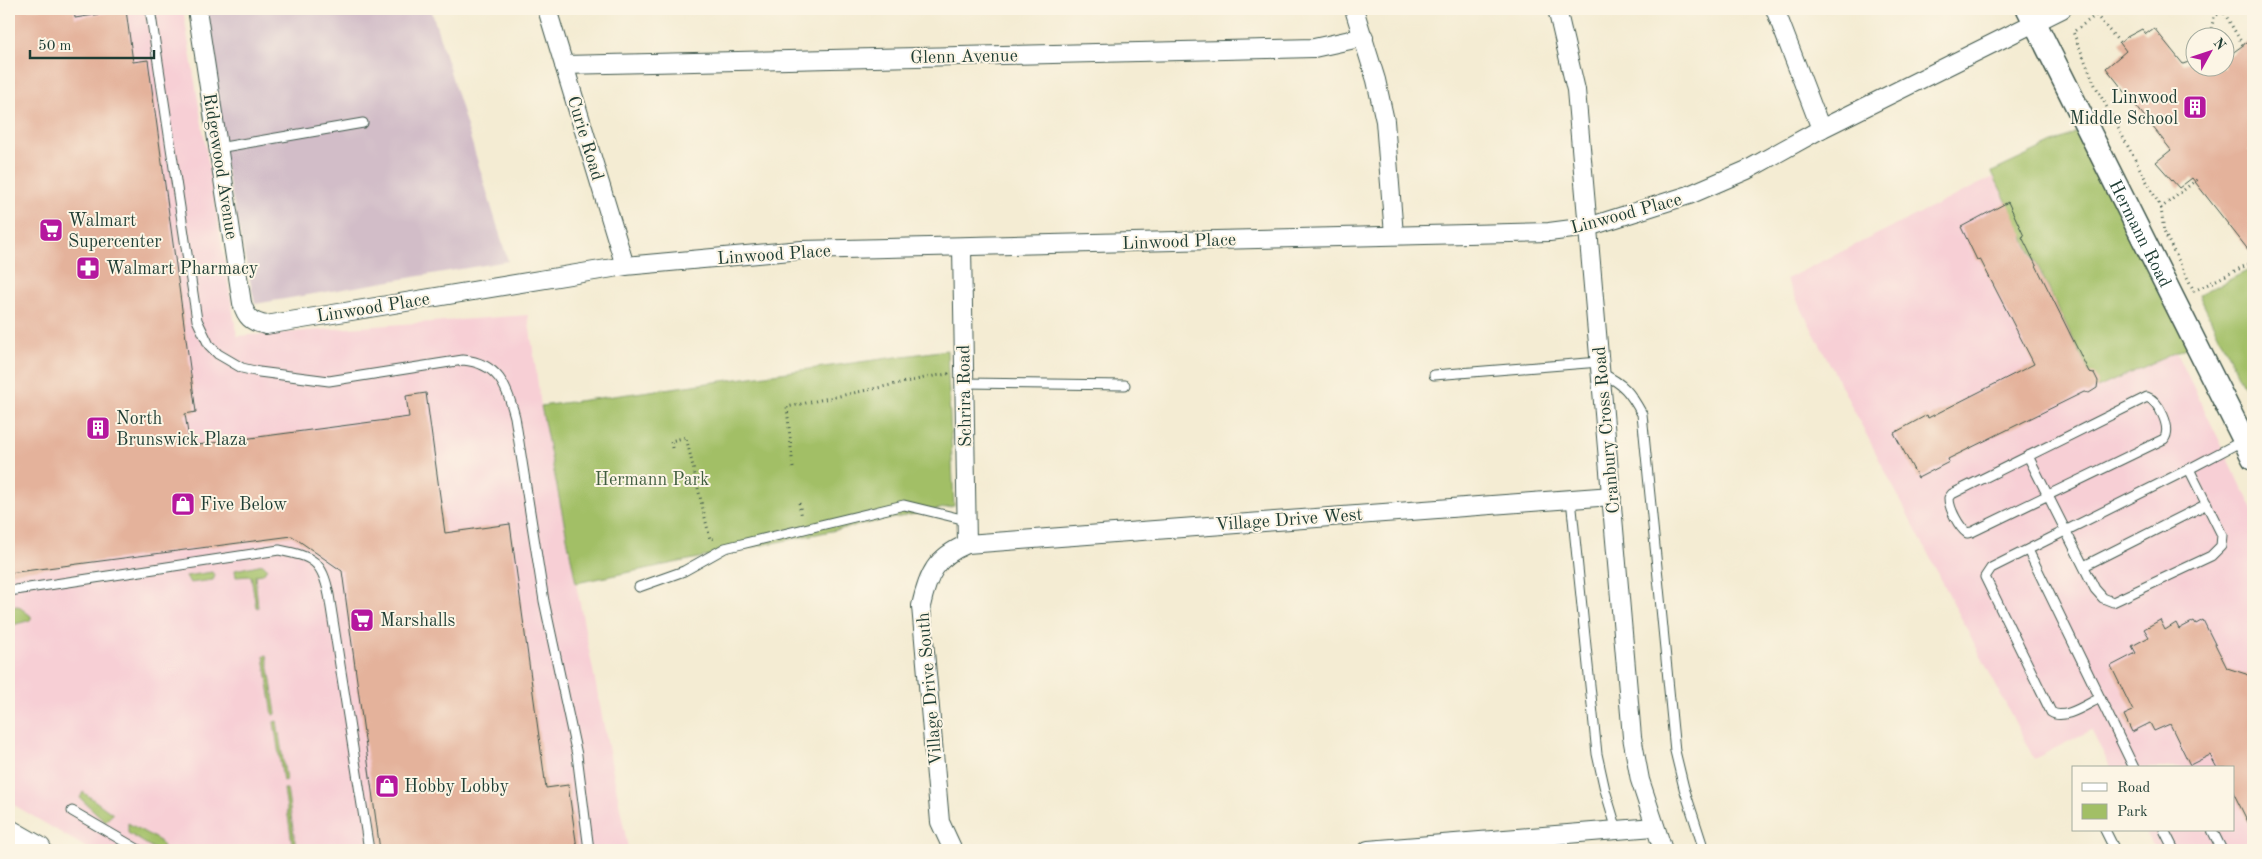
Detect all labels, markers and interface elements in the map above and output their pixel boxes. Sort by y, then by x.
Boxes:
scale bar [30,28,154,60]
north arrow [2184,28,2234,78]
text: N [2210,36,2228,53]
text: 50 m [38,39,72,54]
street label: Glenn Avenue [910,47,1018,67]
place label: Linwood Middle School [2070,89,2178,128]
street label: Ridgewood Avenue [200,92,240,241]
street label: Curie Road [564,94,606,183]
building icon: Linwood Middle School [2182,94,2208,120]
street label: Hermann Road [2105,177,2174,291]
street label: Linwood Place [1569,190,1684,237]
place label: Walmart Supercenter [68,212,162,251]
supermarket icon: Walmart Supercenter [38,217,64,243]
street label: Linwood Place [1122,231,1236,253]
street label: Linwood Place [717,242,832,268]
pharmacy icon: Walmart Pharmacy [75,255,101,281]
place label: Walmart Pharmacy [106,260,259,278]
street label: Linwood Place [315,290,431,326]
street label: Schrira Road [955,345,975,447]
street label: Cranbury Cross Road [1591,345,1623,514]
place label: North Brunswick Plaza [116,410,247,449]
building icon: North Brunswick Plaza [85,415,111,441]
park label: Hermann Park [595,471,709,489]
shop icon: Five Below [170,491,196,517]
place label: Five Below [200,496,287,514]
street label: Village Drive West [1215,506,1363,534]
supermarket icon: Marshalls [349,607,375,633]
street label: Village Drive South [914,611,946,766]
place label: Marshalls [380,612,456,630]
legend [2072,766,2234,832]
shop icon: Hobby Lobby [374,773,400,799]
place label: Hobby Lobby [404,778,510,796]
text: Road [2117,781,2151,796]
text: Park [2117,805,2148,820]

